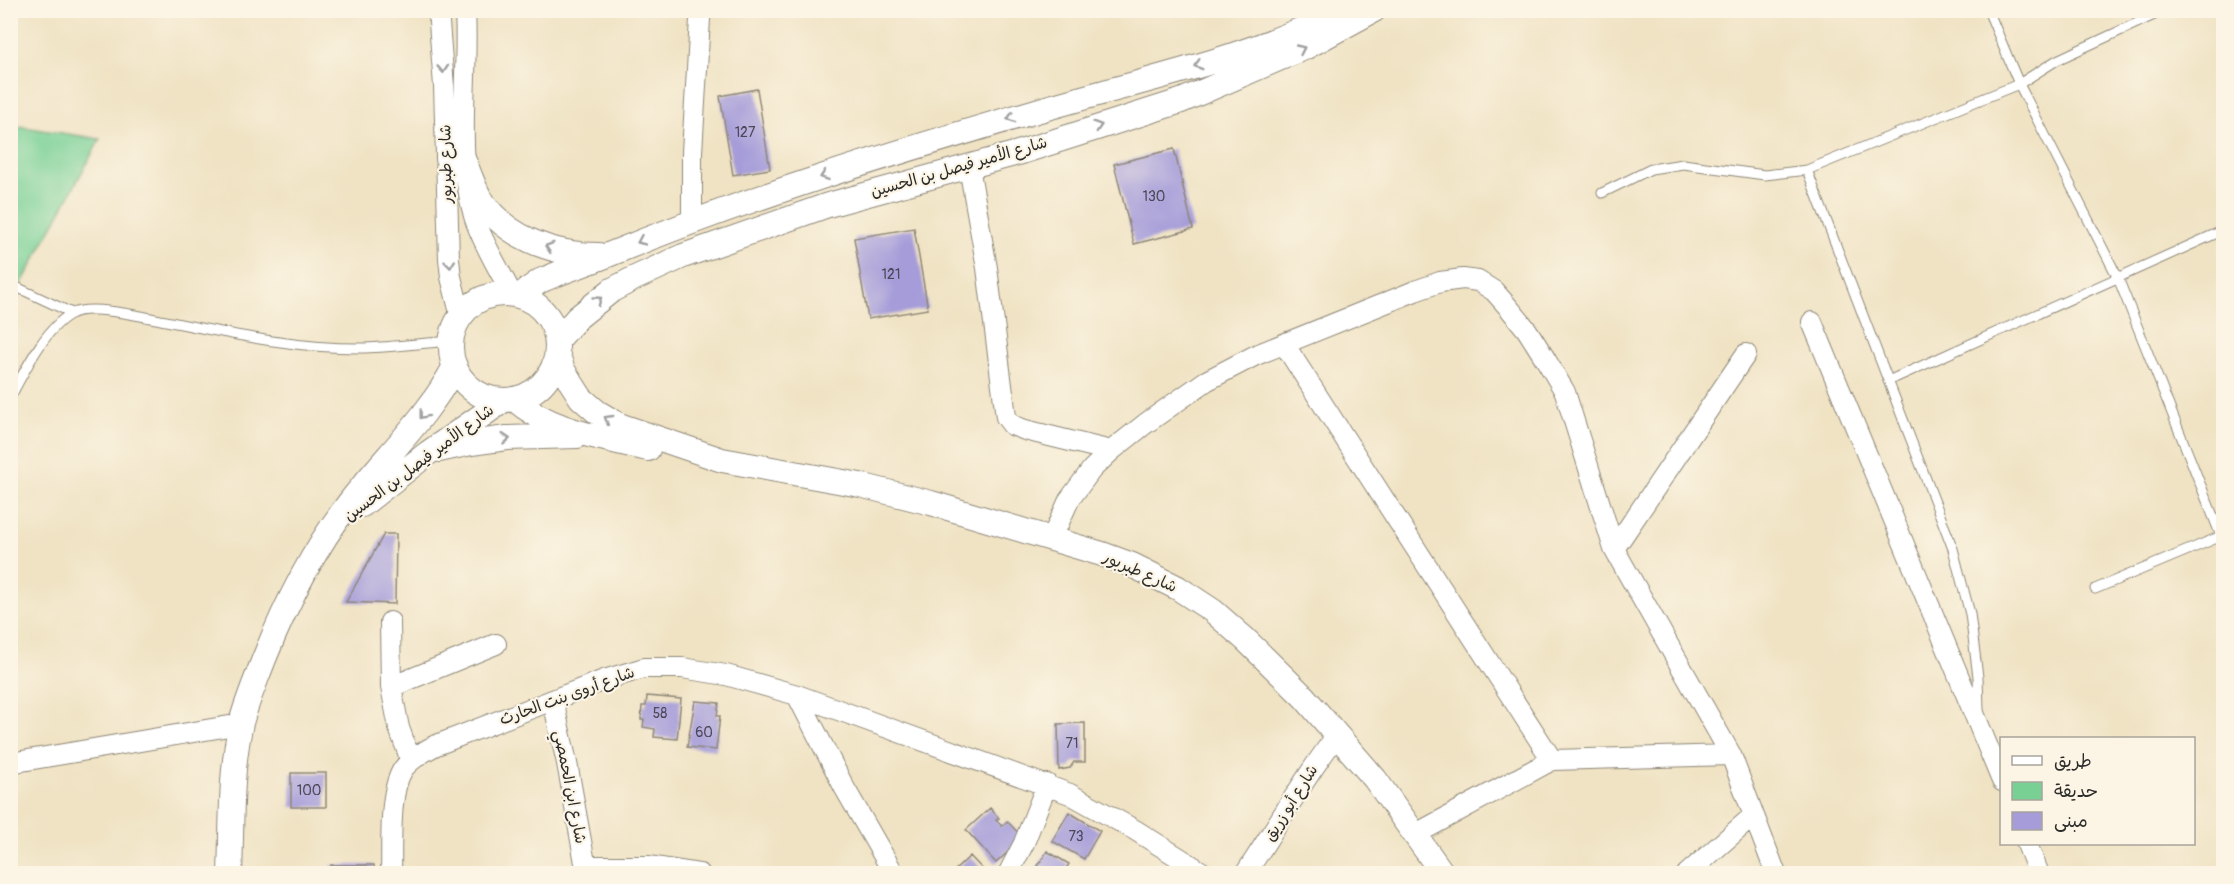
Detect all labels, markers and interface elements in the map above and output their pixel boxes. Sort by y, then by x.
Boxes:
one-way arrow [1295,45,1306,57]
one-way arrow [1194,58,1204,71]
one-way arrow [436,64,449,73]
one-way arrow [1006,111,1017,123]
one-way arrow [1092,121,1103,134]
street label: شارع طبربور [435,124,458,205]
house number: 127 [735,124,756,141]
street label: شارع الأمير فيصل بن الحسين [868,131,1050,203]
one-way arrow [820,169,830,181]
house number: 130 [1143,188,1165,205]
one-way arrow [636,234,647,246]
one-way arrow [545,242,555,254]
one-way arrow [443,259,456,268]
house number: 121 [882,266,900,283]
one-way arrow [592,297,603,308]
street label: شارع الأمير فيصل بن الحسين [339,399,499,527]
one-way arrow [420,408,431,419]
one-way arrow [604,415,614,426]
one-way arrow [501,433,510,446]
street label: شارع طبربور [1099,546,1180,598]
street label: شارع أروى بنت الحارث [497,662,638,731]
house number: 58 [653,705,667,722]
house number: 60 [695,724,713,741]
street label: شارع ابن الحمصي [545,729,591,846]
house number: 71 [1066,735,1078,752]
legend [2000,737,2195,845]
text: طريق [2054,750,2092,773]
street label: شارع أبو زريق [1260,761,1323,845]
text: حديقة [2054,780,2098,803]
house number: 100 [297,782,321,799]
text: مبنى [2054,810,2088,833]
house number: 73 [1068,828,1084,845]

